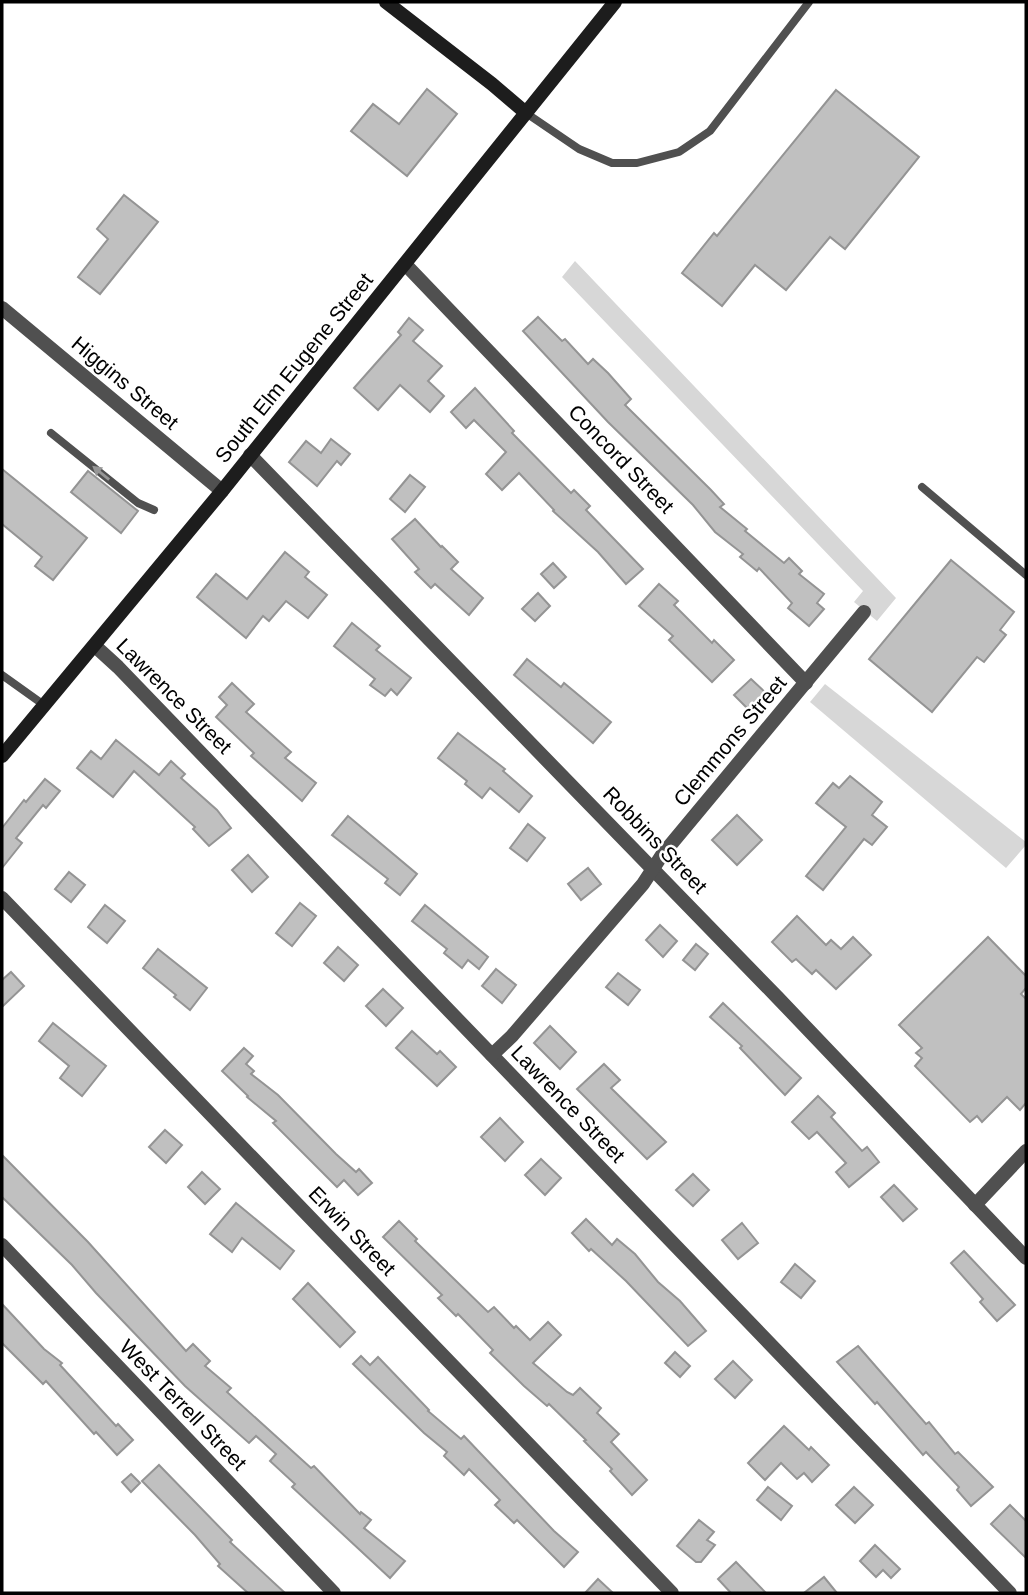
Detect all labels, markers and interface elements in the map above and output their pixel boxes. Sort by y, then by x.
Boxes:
street label: South Elm Eugene Street [210,268,377,467]
street label: Higgins Street [67,331,183,434]
street label: Concord Street [564,400,679,518]
one-way arrow [93,466,110,481]
street label: Lawrence Street [112,633,237,758]
street label: Clemmons Street [669,671,791,810]
street label: Robbins Street [599,782,712,898]
street label: Lawrence Street [507,1041,630,1167]
street label: Erwin Street [304,1182,400,1280]
street label: West Terrell Street [115,1335,251,1475]

